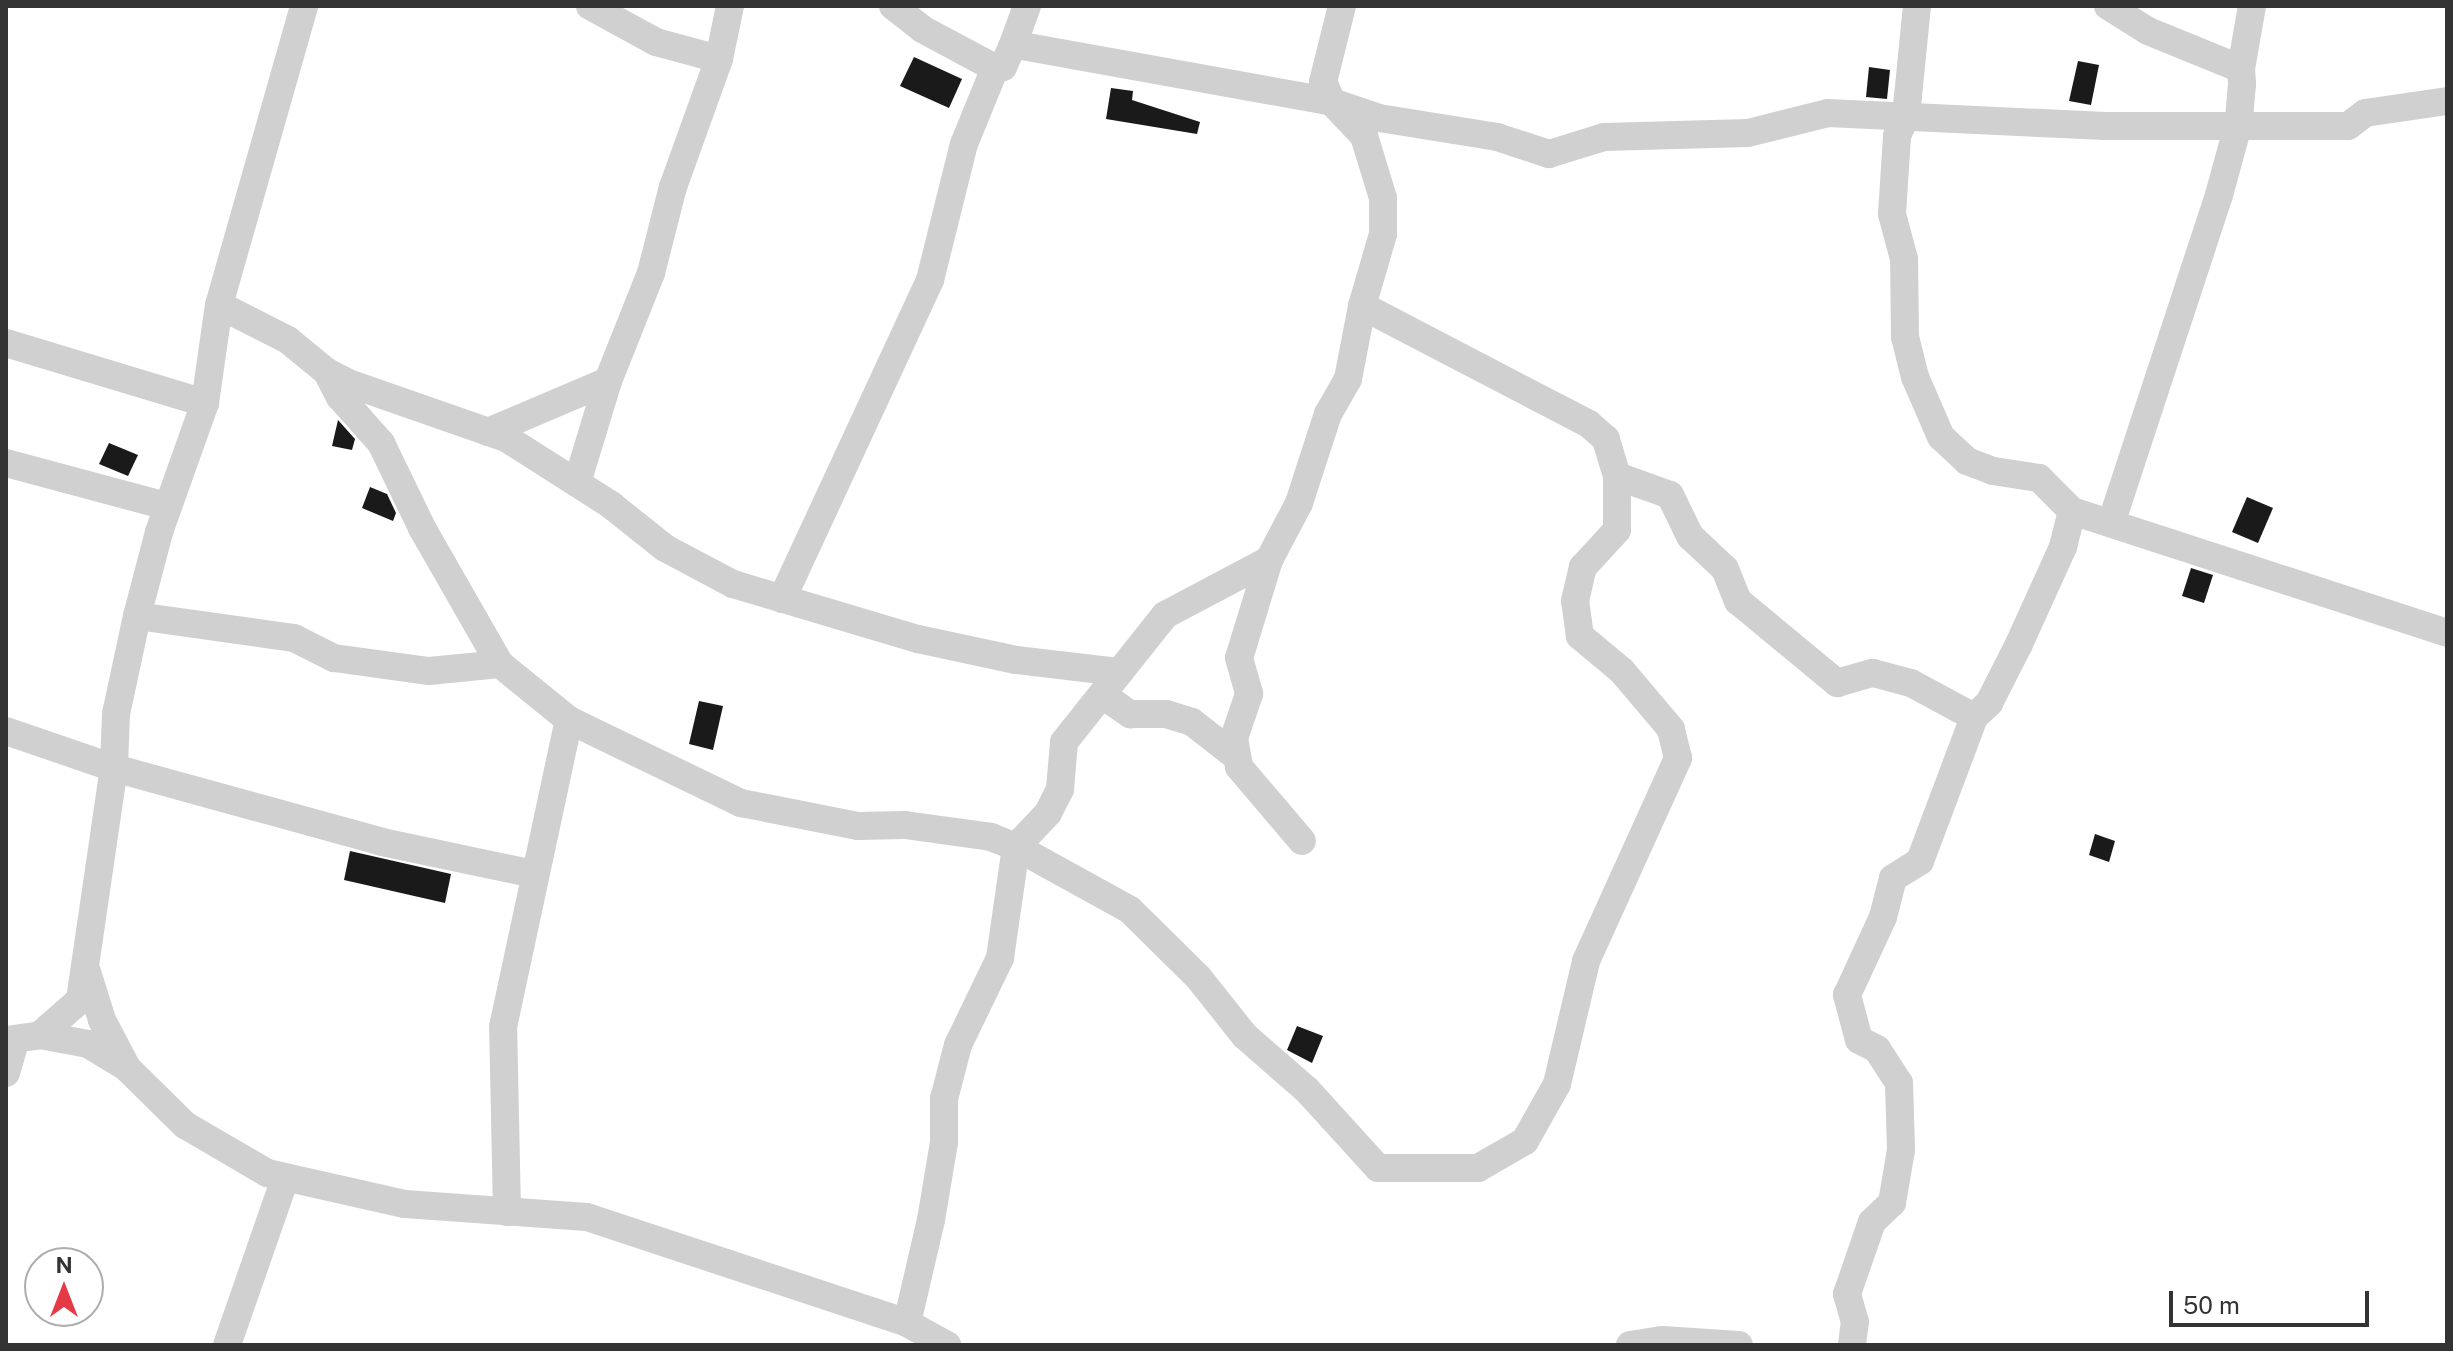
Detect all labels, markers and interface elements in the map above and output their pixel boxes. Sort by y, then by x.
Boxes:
north arrow [24,1247,104,1327]
text: N [55,1252,73,1278]
scale bar [2173,1275,2373,1325]
text: 50 m [2183,1291,2240,1319]

